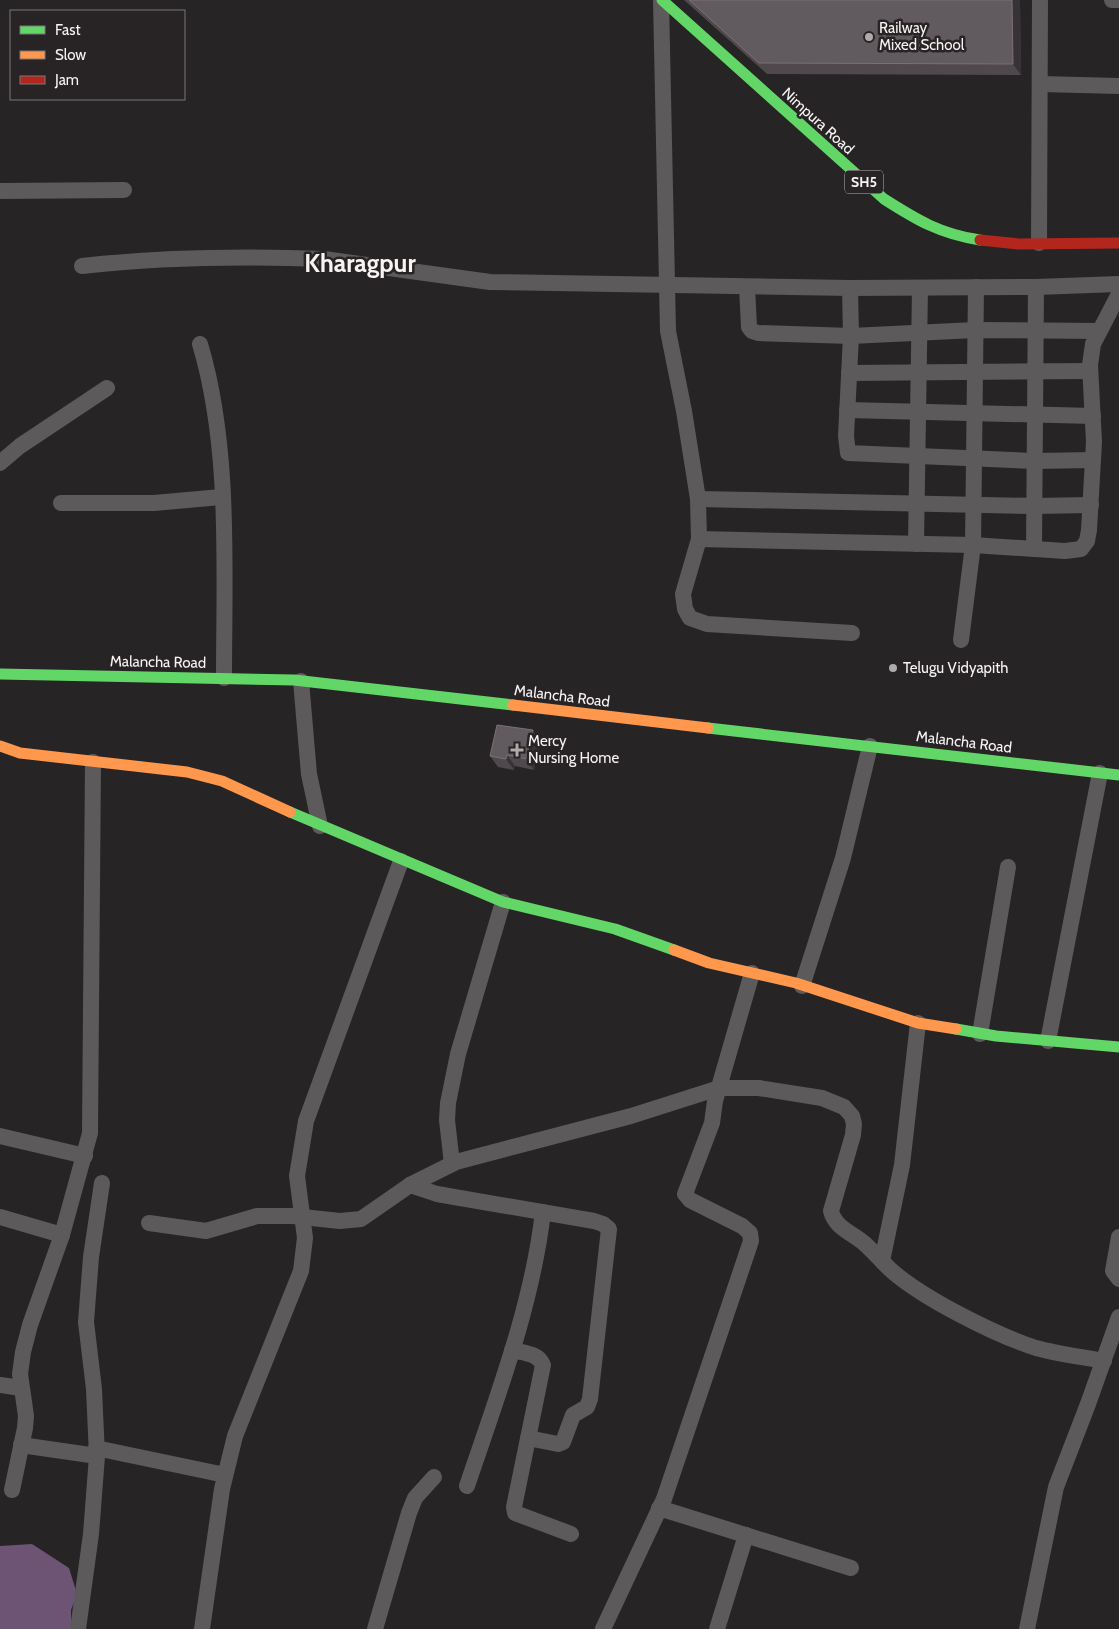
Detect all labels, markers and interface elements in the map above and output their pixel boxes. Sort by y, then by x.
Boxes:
legend [10,10,185,100]
place label: Railway Mixed School [879,19,965,54]
text: Fast [55,21,80,39]
marker: Railway Mixed School [863,31,875,43]
text: Slow [55,46,86,64]
text: Jam [54,71,79,89]
street label: Nimpura Road [778,84,858,158]
road number: SH5 [845,170,883,193]
district label: Kharagpur [304,248,416,278]
street label: Malancha Road [110,652,206,672]
place label: Telugu Vidyapith [903,659,1008,677]
marker: Telugu Vidyapith [887,662,899,674]
street label: Malancha Road [513,681,611,711]
street label: Malancha Road [915,727,1013,757]
place label: Mercy Nursing Home [528,732,619,767]
marker: Mercy Nursing Home [510,743,524,757]

